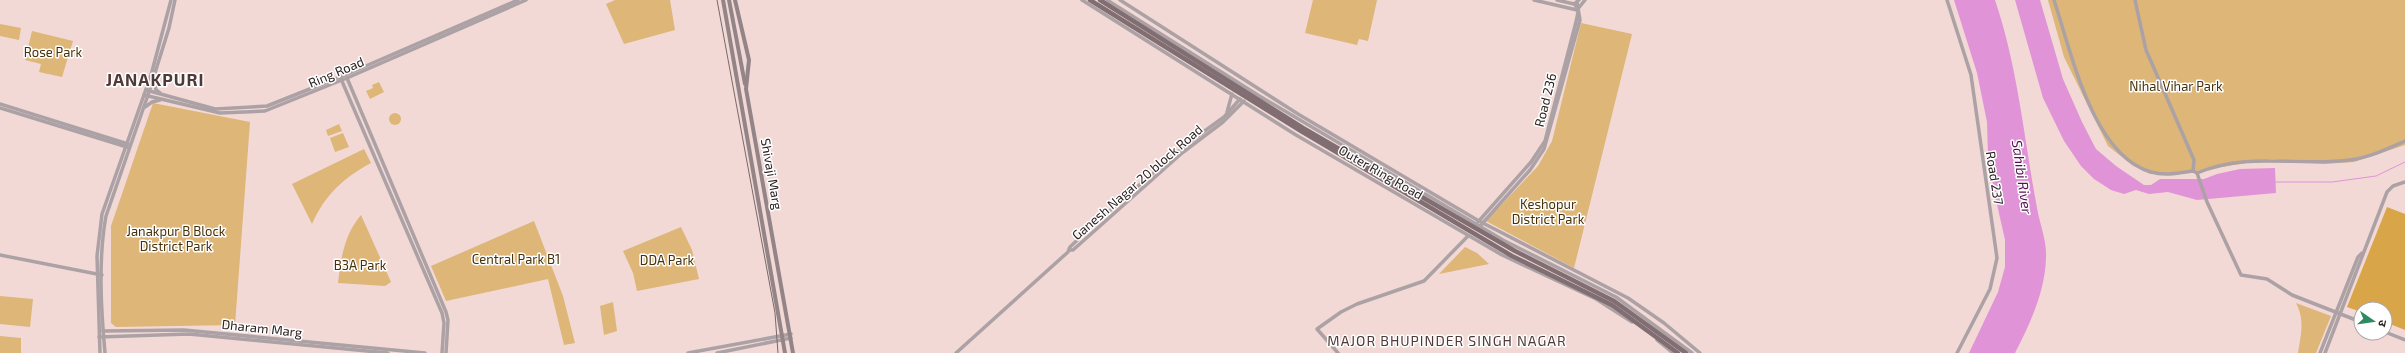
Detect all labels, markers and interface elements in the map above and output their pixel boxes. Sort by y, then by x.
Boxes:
park label: Rose Park [24,44,83,60]
street label: Ring Road [306,53,366,91]
district label: JANAKPURI [106,69,204,89]
street label: Road 236 [1531,71,1559,129]
park label: Nihal Vihar Park [2129,78,2223,94]
street label: Ganesh Nagar 20 block Road [1068,121,1206,243]
street label: Shivaji Marg [758,137,786,211]
water label: Sahibi River [2009,139,2036,215]
street label: Outer Ring Road [1336,141,1426,203]
street label: Road 237 [1983,150,2007,206]
park label: Keshopur District Park [1512,196,1585,227]
park label: Janakpur B Block District Park [127,223,226,254]
park label: Central Park B1 [472,251,560,267]
park label: DDA Park [640,252,695,268]
park label: B3A Park [334,257,387,273]
north arrow [2353,301,2393,341]
street label: Dharam Marg [221,316,303,340]
text: उ [2376,319,2390,329]
district label: MAJOR BHUPINDER SINGH NAGAR [1327,332,1567,349]

